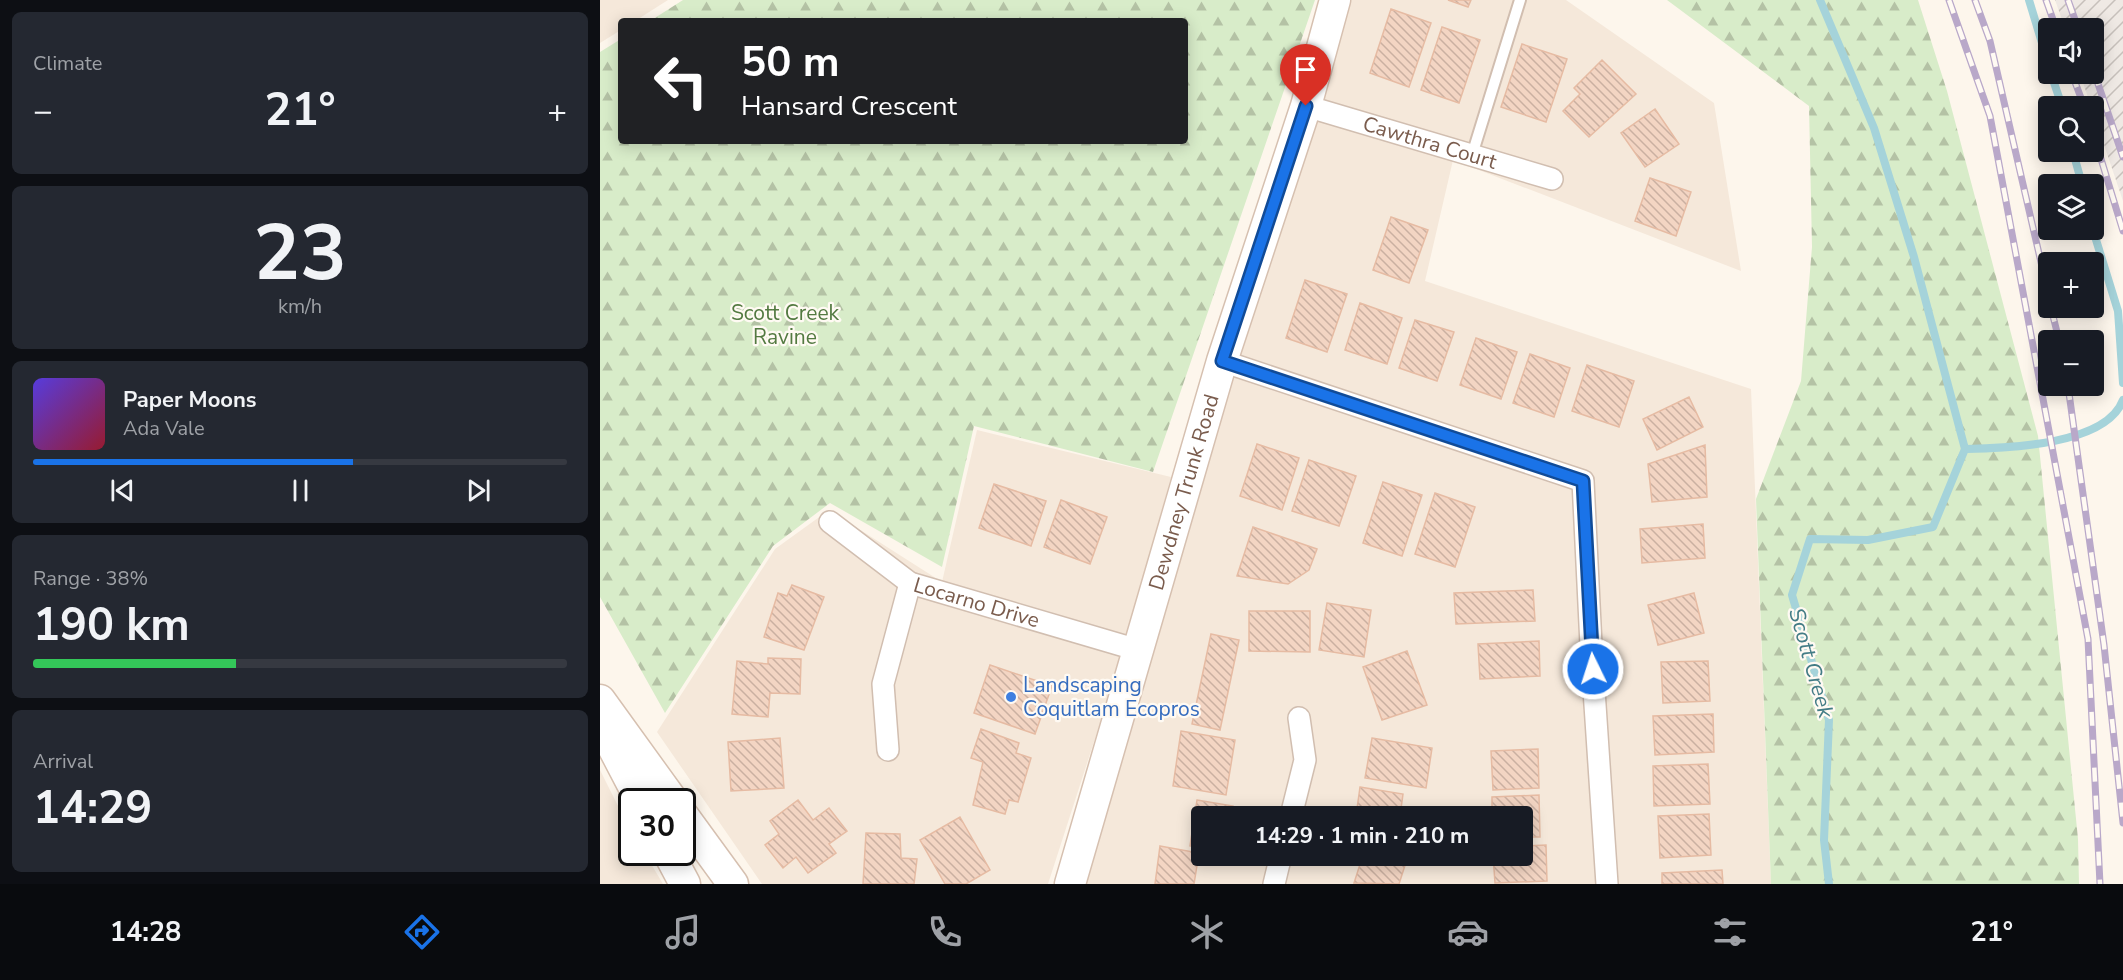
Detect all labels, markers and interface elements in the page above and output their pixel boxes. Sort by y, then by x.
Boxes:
map controls [2038,18,2104,396]
button: sound [2038,18,2104,84]
text: 50 m [741,34,840,91]
icon: left [642,42,720,120]
pin [1280,44,1331,106]
text: Climate [33,50,102,77]
icon: arrive [1289,53,1322,86]
text: 21° [264,80,336,141]
text: Hansard Crescent [741,88,957,125]
text: − [33,89,53,134]
text: + [547,89,567,134]
button: search [2038,96,2104,162]
street label: Cawthra Court [1359,110,1501,176]
button: layers [2038,174,2104,240]
text: 23 [253,200,347,307]
button: + [2038,252,2104,318]
text: km/h [278,293,322,320]
park label: Scott Creek Ravine [731,299,840,351]
button: − [2038,330,2104,396]
text: Paper Moons [123,385,257,415]
street label: Dewdney Trunk Road [1142,391,1226,593]
text: Ada Vale [123,415,205,442]
icon: previous [106,474,139,507]
icon: pause [284,474,317,507]
icon: next [462,474,495,507]
text: Range · 38% [33,565,148,592]
street label: Locarno Drive [910,571,1043,634]
text: 190 km [33,595,190,656]
water label: Scott Creek [1781,604,1841,723]
position arrow [1561,637,1625,701]
place label: Landscaping Coquitlam Ecopros [1023,671,1200,723]
marker: Landscaping Coquitlam Ecopros [1004,690,1018,704]
text: Arrival [33,748,93,775]
text: 14:29 [33,778,152,839]
speed limit sign: 30 [618,788,696,866]
text: 14:29 · 1 min · 210 m [1255,821,1469,851]
icon: directions [401,911,443,953]
icon: music [662,911,704,953]
icon: phone [924,911,966,953]
icon: climate [1186,911,1228,953]
icon: car [1447,911,1489,953]
icon: filters [1709,911,1751,953]
text: 14:28 [110,914,181,951]
text: 21° [1970,914,2013,951]

